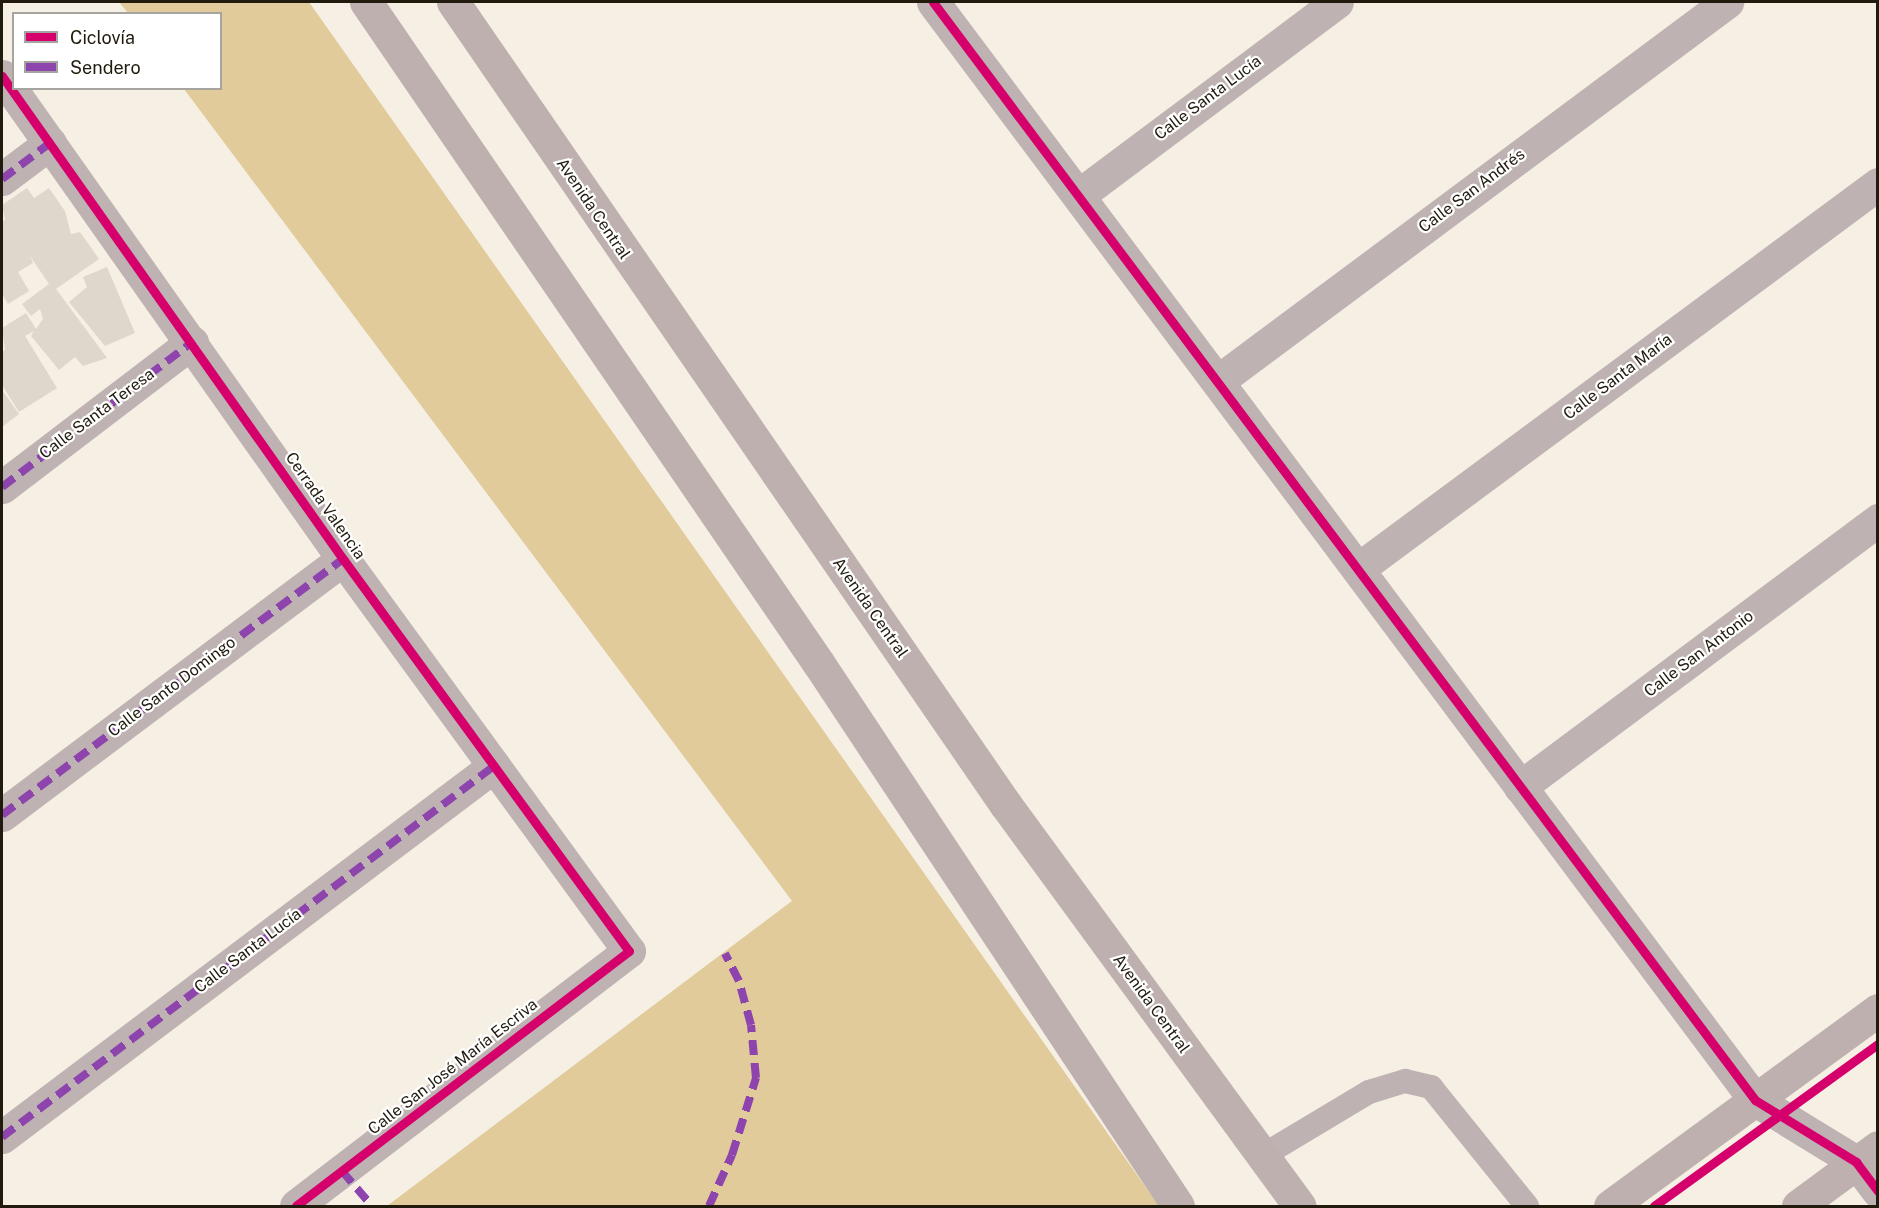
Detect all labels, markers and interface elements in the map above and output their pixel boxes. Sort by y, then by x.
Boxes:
legend [12,12,222,90]
text: Ciclovía [70,27,135,48]
street label: Calle Santa Lucía [1151,52,1265,144]
text: Sendero [70,57,141,78]
street label: Calle San Andrés [1415,145,1529,237]
street label: Avenida Central [552,155,634,263]
street label: Calle Santa María [1560,330,1676,424]
street label: Calle Santa Teresa [36,365,158,463]
street label: Cerrada Valencia [281,449,369,563]
street label: Avenida Central [828,554,912,662]
street label: Calle San Antonio [1641,607,1757,701]
street label: Calle Santo Domingo [104,633,240,741]
street label: Calle Santa Lucía [191,905,305,997]
street label: Avenida Central [1109,951,1193,1057]
street label: Calle San José María Escriva [364,995,542,1139]

